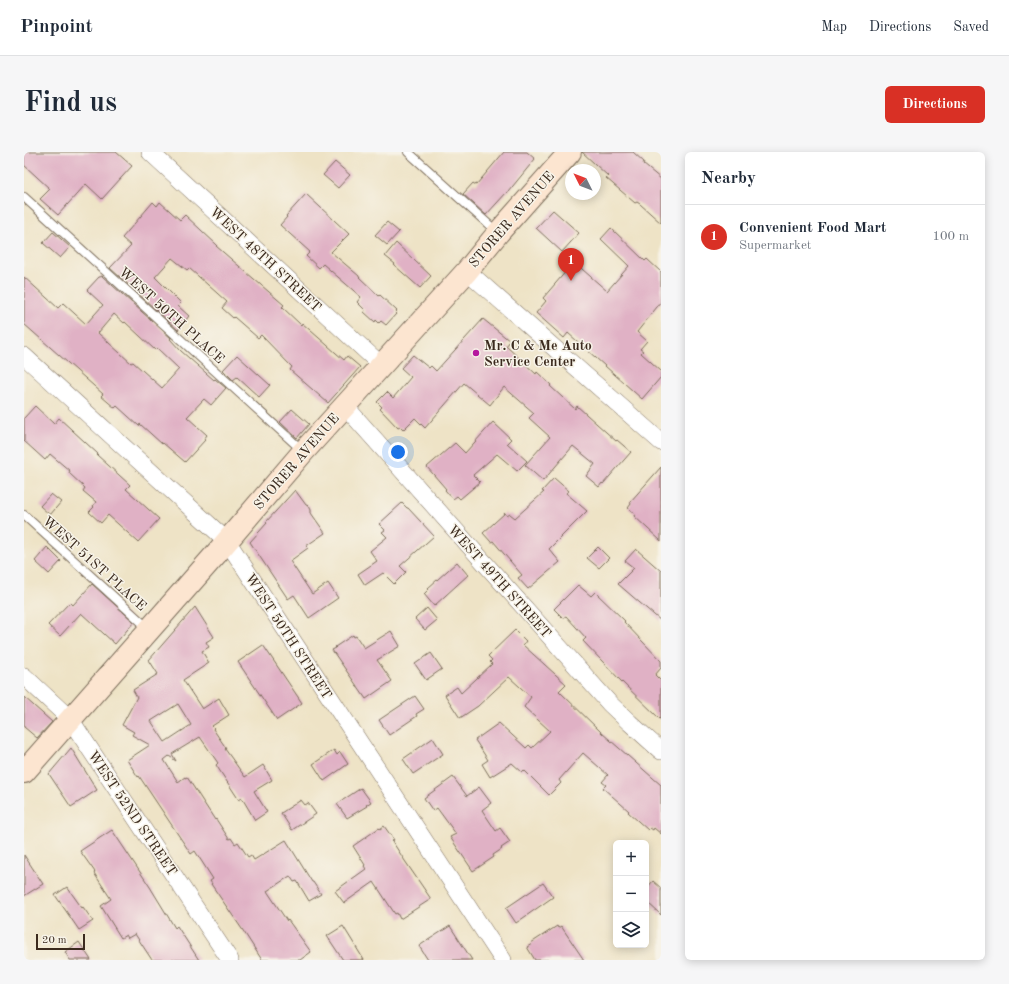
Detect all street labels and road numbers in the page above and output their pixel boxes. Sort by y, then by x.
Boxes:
street label: STORER AVENUE [466,169,557,270]
street label: WEST 48TH STREET [207,205,324,315]
street label: WEST 50TH PLACE [116,265,227,367]
street label: STORER AVENUE [251,411,342,512]
street label: WEST 51ST PLACE [40,514,149,614]
street label: WEST 49TH STREET [445,523,553,641]
street label: WEST 50TH STREET [242,571,334,702]
street label: WEST 52ND STREET [85,749,179,878]

